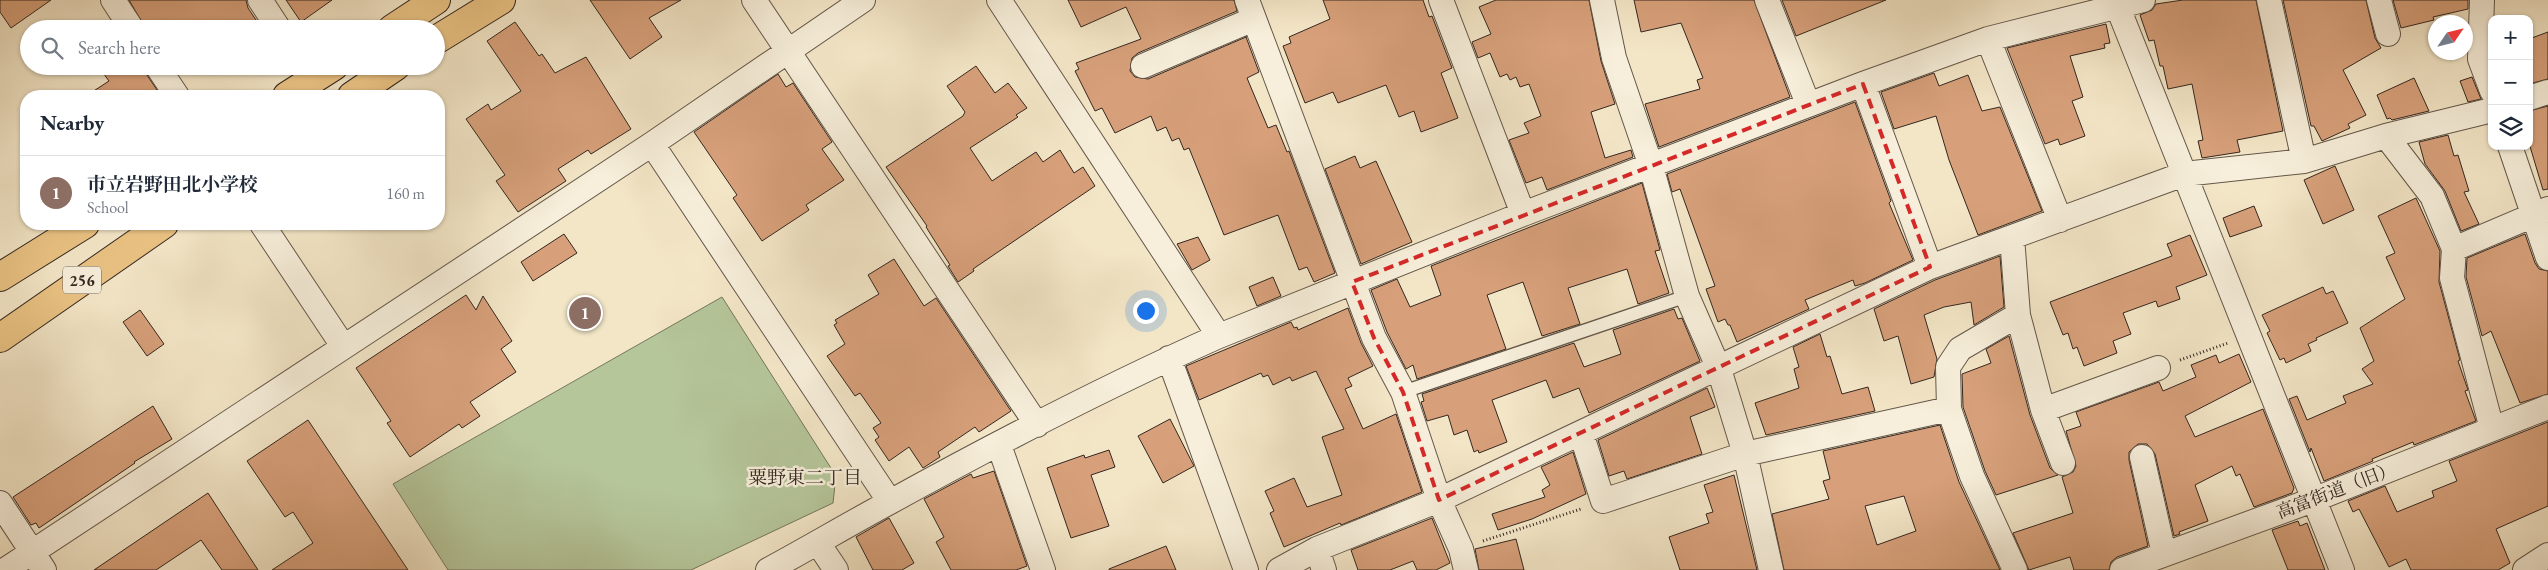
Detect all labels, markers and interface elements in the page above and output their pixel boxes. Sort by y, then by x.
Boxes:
north arrow [2428,15,2473,60]
map controls [2488,15,2533,150]
button: + [2488,15,2533,60]
search box [20,20,445,75]
icon: search [38,34,66,62]
text: Search here [78,35,160,60]
button: − [2488,60,2533,105]
button: layers [2488,105,2533,150]
text: Nearby [40,109,104,136]
text: 市立岩野田北小学校 [87,172,258,197]
text: 1 [52,183,60,204]
text: 160 m [386,183,425,204]
text: School [87,197,129,218]
road number: 256 [63,266,101,294]
pin: 1 [569,294,601,332]
your location [1133,298,1159,324]
street label: 高富街道（旧） [2273,457,2399,523]
district label: 粟野東二丁目 [748,465,862,490]

